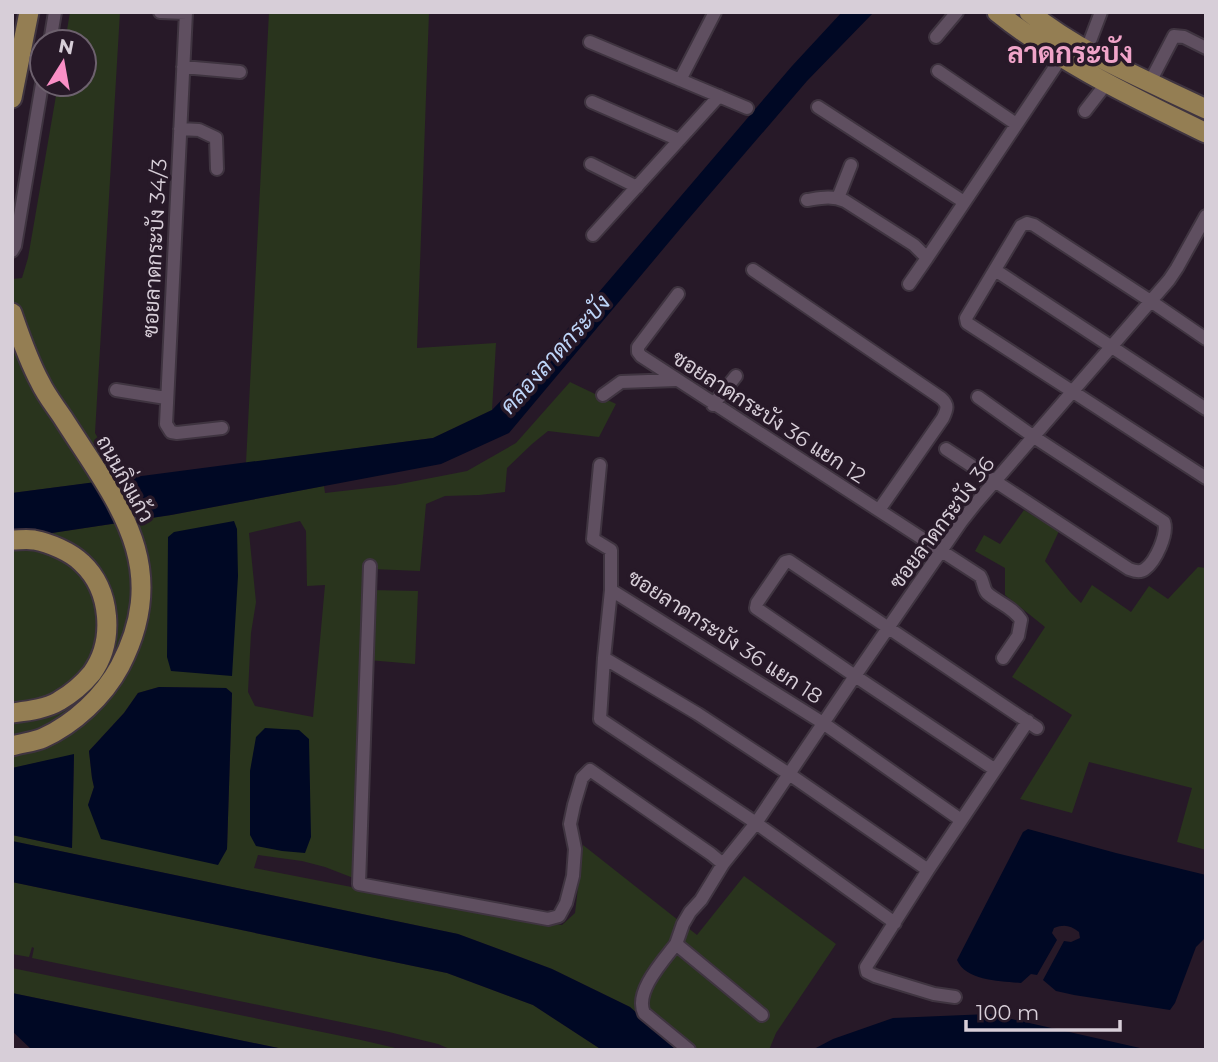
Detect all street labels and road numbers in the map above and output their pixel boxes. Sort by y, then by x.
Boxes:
street label: ซอยลาดกระบัง 34/3 [137,158,172,338]
street label: ซอยลาดกระบัง 36 แยก 12 [668,345,871,489]
street label: ถนนกิ่งแก้ว [91,428,165,527]
street label: ซอยลาดกระบัง 36 [884,452,999,594]
street label: ซอยลาดกระบัง 36 แยก 18 [623,564,827,709]

